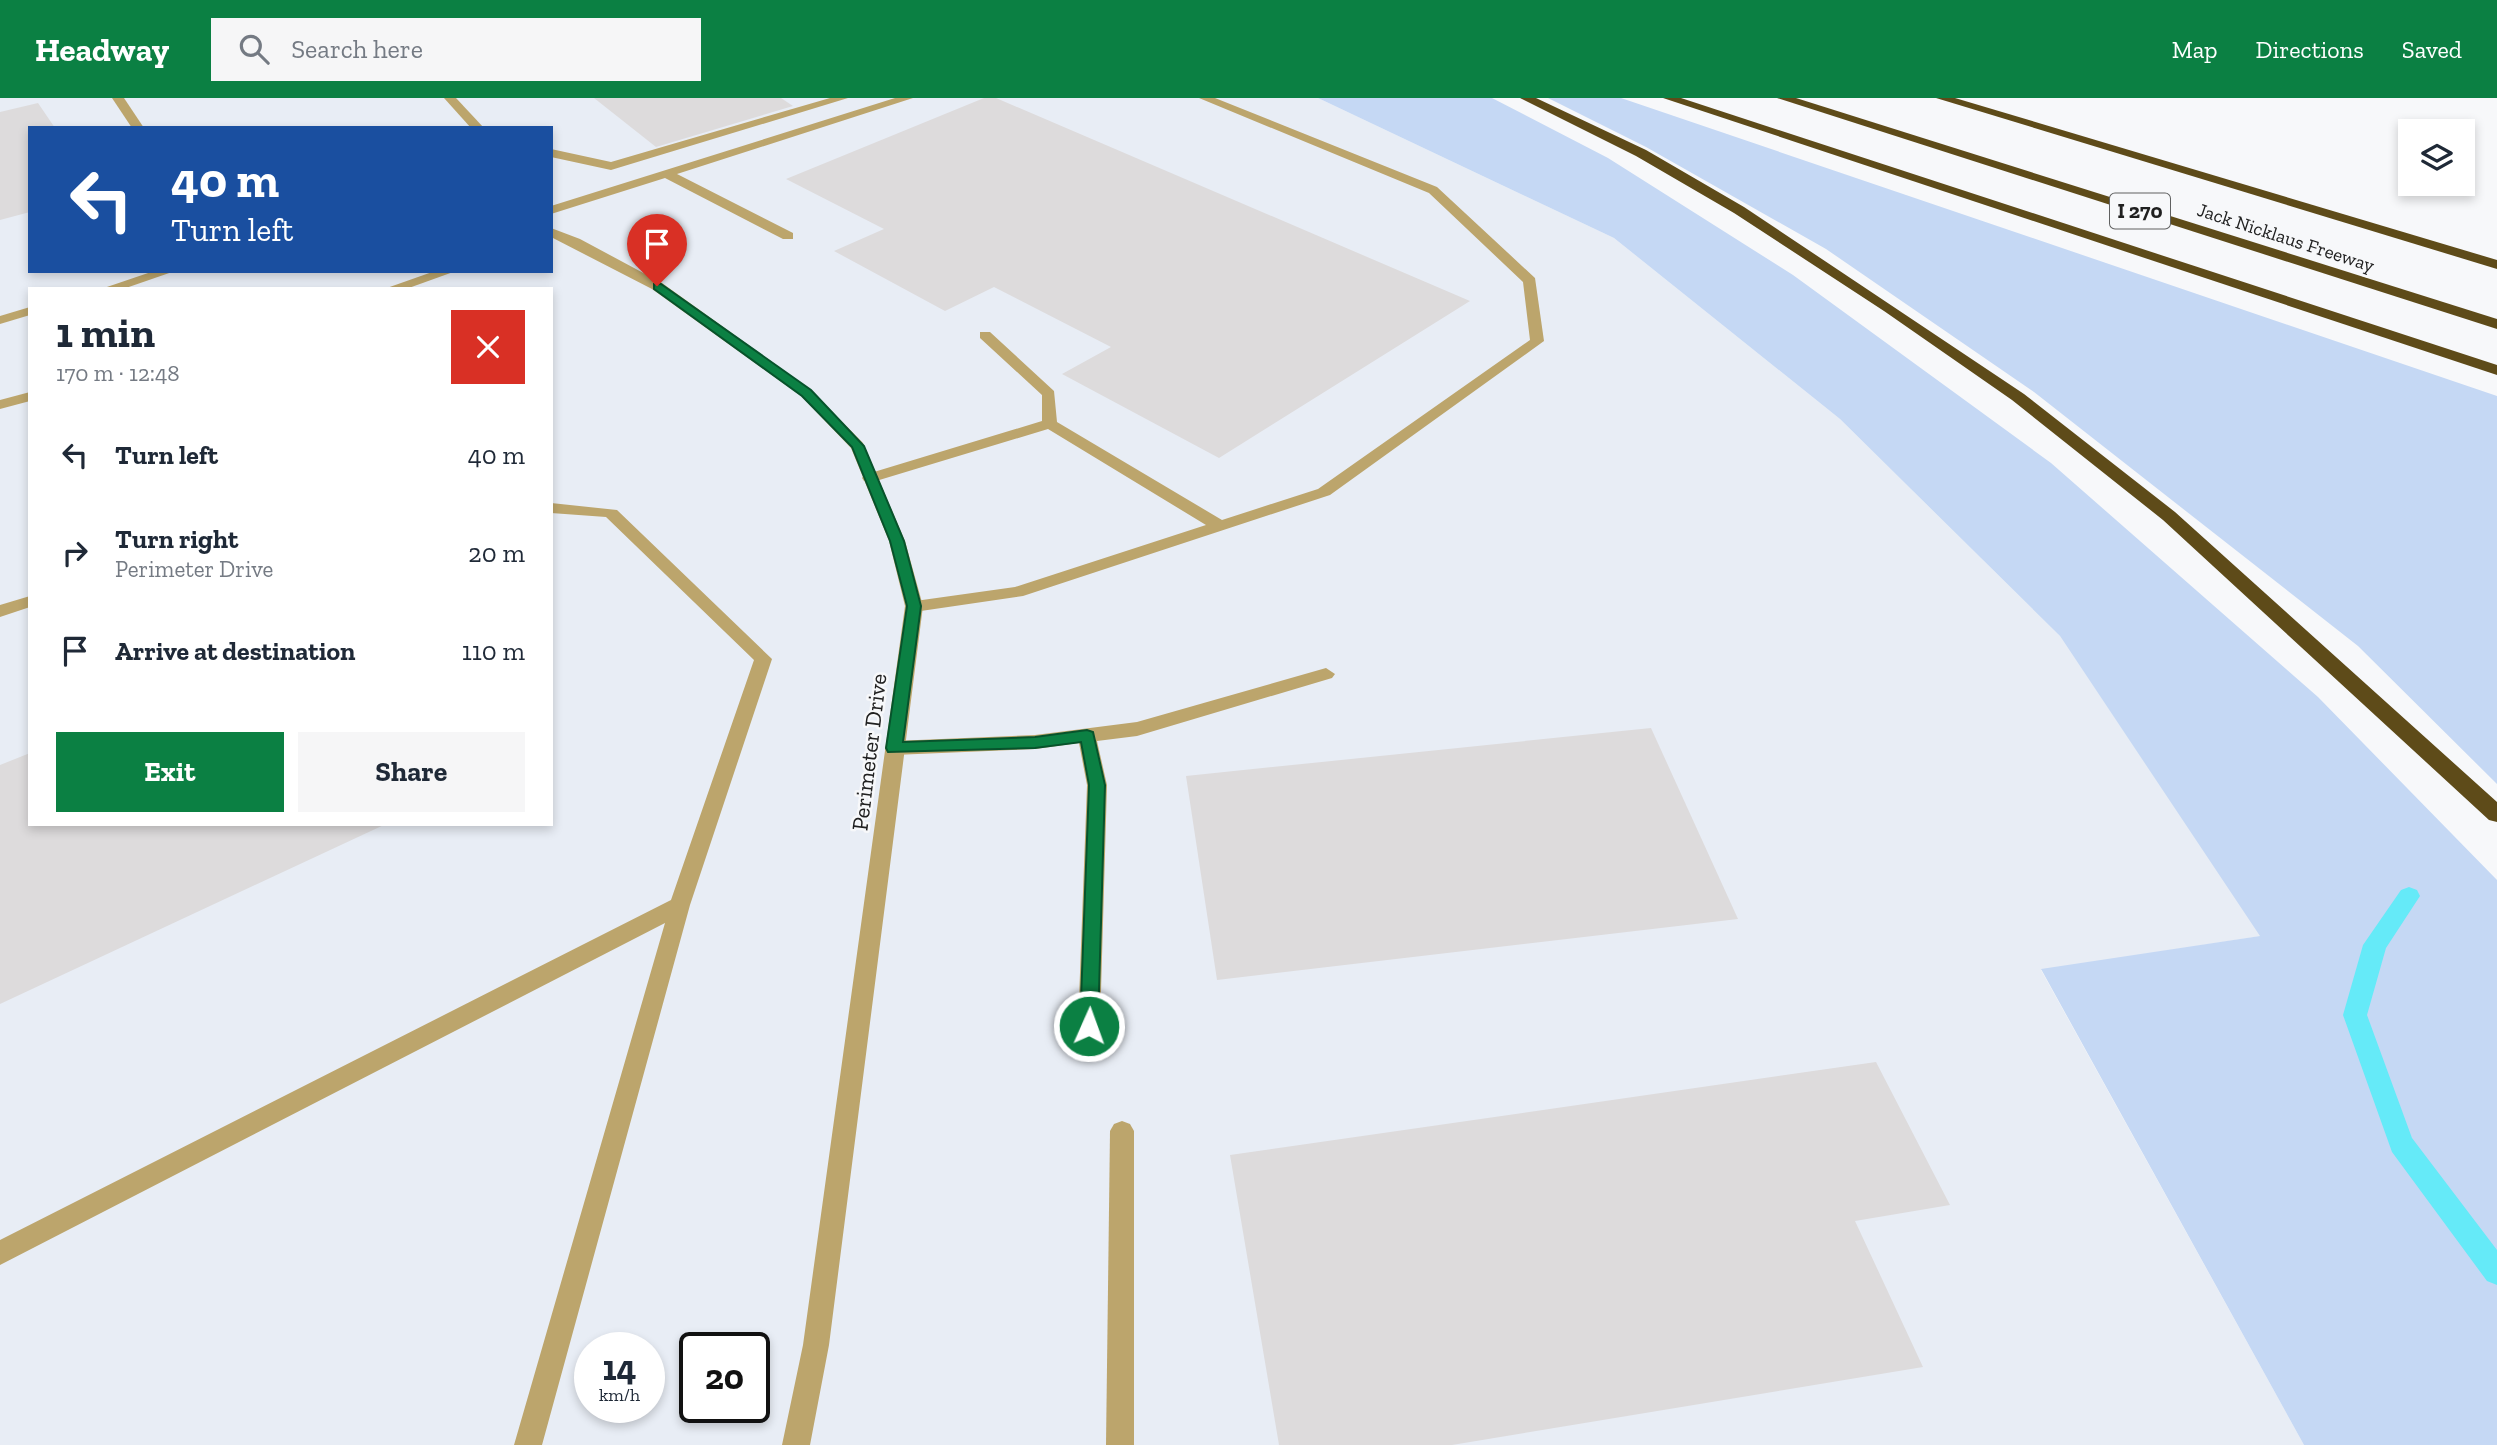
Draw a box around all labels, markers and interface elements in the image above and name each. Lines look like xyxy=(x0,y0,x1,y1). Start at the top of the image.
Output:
search box xyxy=(211,18,701,81)
text: Headway xyxy=(35,30,169,69)
icon: search xyxy=(235,30,273,68)
text: Search here xyxy=(291,33,423,65)
text: Map xyxy=(2172,35,2218,64)
text: Directions xyxy=(2256,35,2364,64)
text: Saved xyxy=(2402,35,2462,64)
map controls xyxy=(2398,119,2475,196)
button: layers xyxy=(2398,119,2475,196)
text: 40 m xyxy=(171,151,279,210)
icon: left xyxy=(56,154,147,245)
road number: I 270 xyxy=(2110,194,2170,228)
street label: Jack Nicklaus Freeway xyxy=(2194,198,2378,277)
text: Turn left xyxy=(171,211,293,249)
pin xyxy=(627,214,687,286)
icon: arrive xyxy=(638,225,676,263)
text: 1 min xyxy=(56,307,155,358)
button: close xyxy=(451,310,525,384)
text: 170 m · 12:48 xyxy=(56,359,180,387)
icon: left xyxy=(56,436,94,474)
text: Turn left xyxy=(115,439,218,471)
text: 40 m xyxy=(468,439,525,471)
text: Turn right xyxy=(115,523,238,555)
icon: right xyxy=(56,534,94,572)
text: 20 m xyxy=(468,537,525,569)
text: Perimeter Drive xyxy=(115,555,273,583)
icon: arrive xyxy=(56,632,94,670)
text: Arrive at destination xyxy=(115,635,355,667)
text: 110 m xyxy=(462,635,525,667)
street label: Perimeter Drive xyxy=(845,672,893,832)
button: Exit xyxy=(56,732,284,812)
button: Share xyxy=(298,732,525,812)
position arrow xyxy=(1052,989,1126,1063)
speed limit sign: 20 xyxy=(679,1332,770,1423)
text: 14 xyxy=(602,1347,637,1389)
text: km/h xyxy=(599,1384,640,1406)

